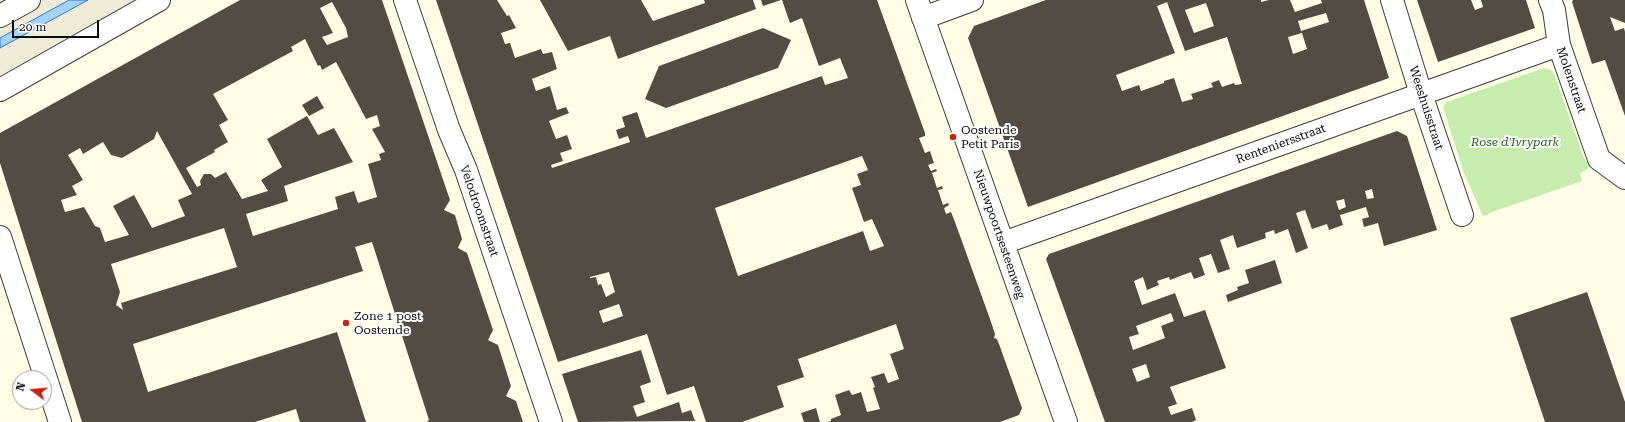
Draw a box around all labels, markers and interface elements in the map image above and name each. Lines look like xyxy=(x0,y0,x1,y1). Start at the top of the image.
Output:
scale bar xyxy=(14,12,101,38)
text: 20 m xyxy=(19,20,46,34)
street label: Molenstraat xyxy=(1553,45,1589,115)
street label: Weeshuisstraat xyxy=(1406,64,1446,152)
street label: Renteniersstraat xyxy=(1234,121,1328,167)
place label: Oostende Petit Paris xyxy=(961,123,1019,151)
marker: Oostende Petit Paris xyxy=(948,132,958,142)
park label: Rose d'Ivrypark xyxy=(1471,135,1559,149)
street label: Velodroomstraat xyxy=(457,163,501,259)
street label: Nieuwpoortsesteenweg xyxy=(970,167,1028,301)
place label: Zone 1 post Oostende xyxy=(354,309,421,337)
marker: Zone 1 post Oostende xyxy=(341,318,351,328)
north arrow xyxy=(12,370,52,410)
text: N xyxy=(14,381,28,393)

